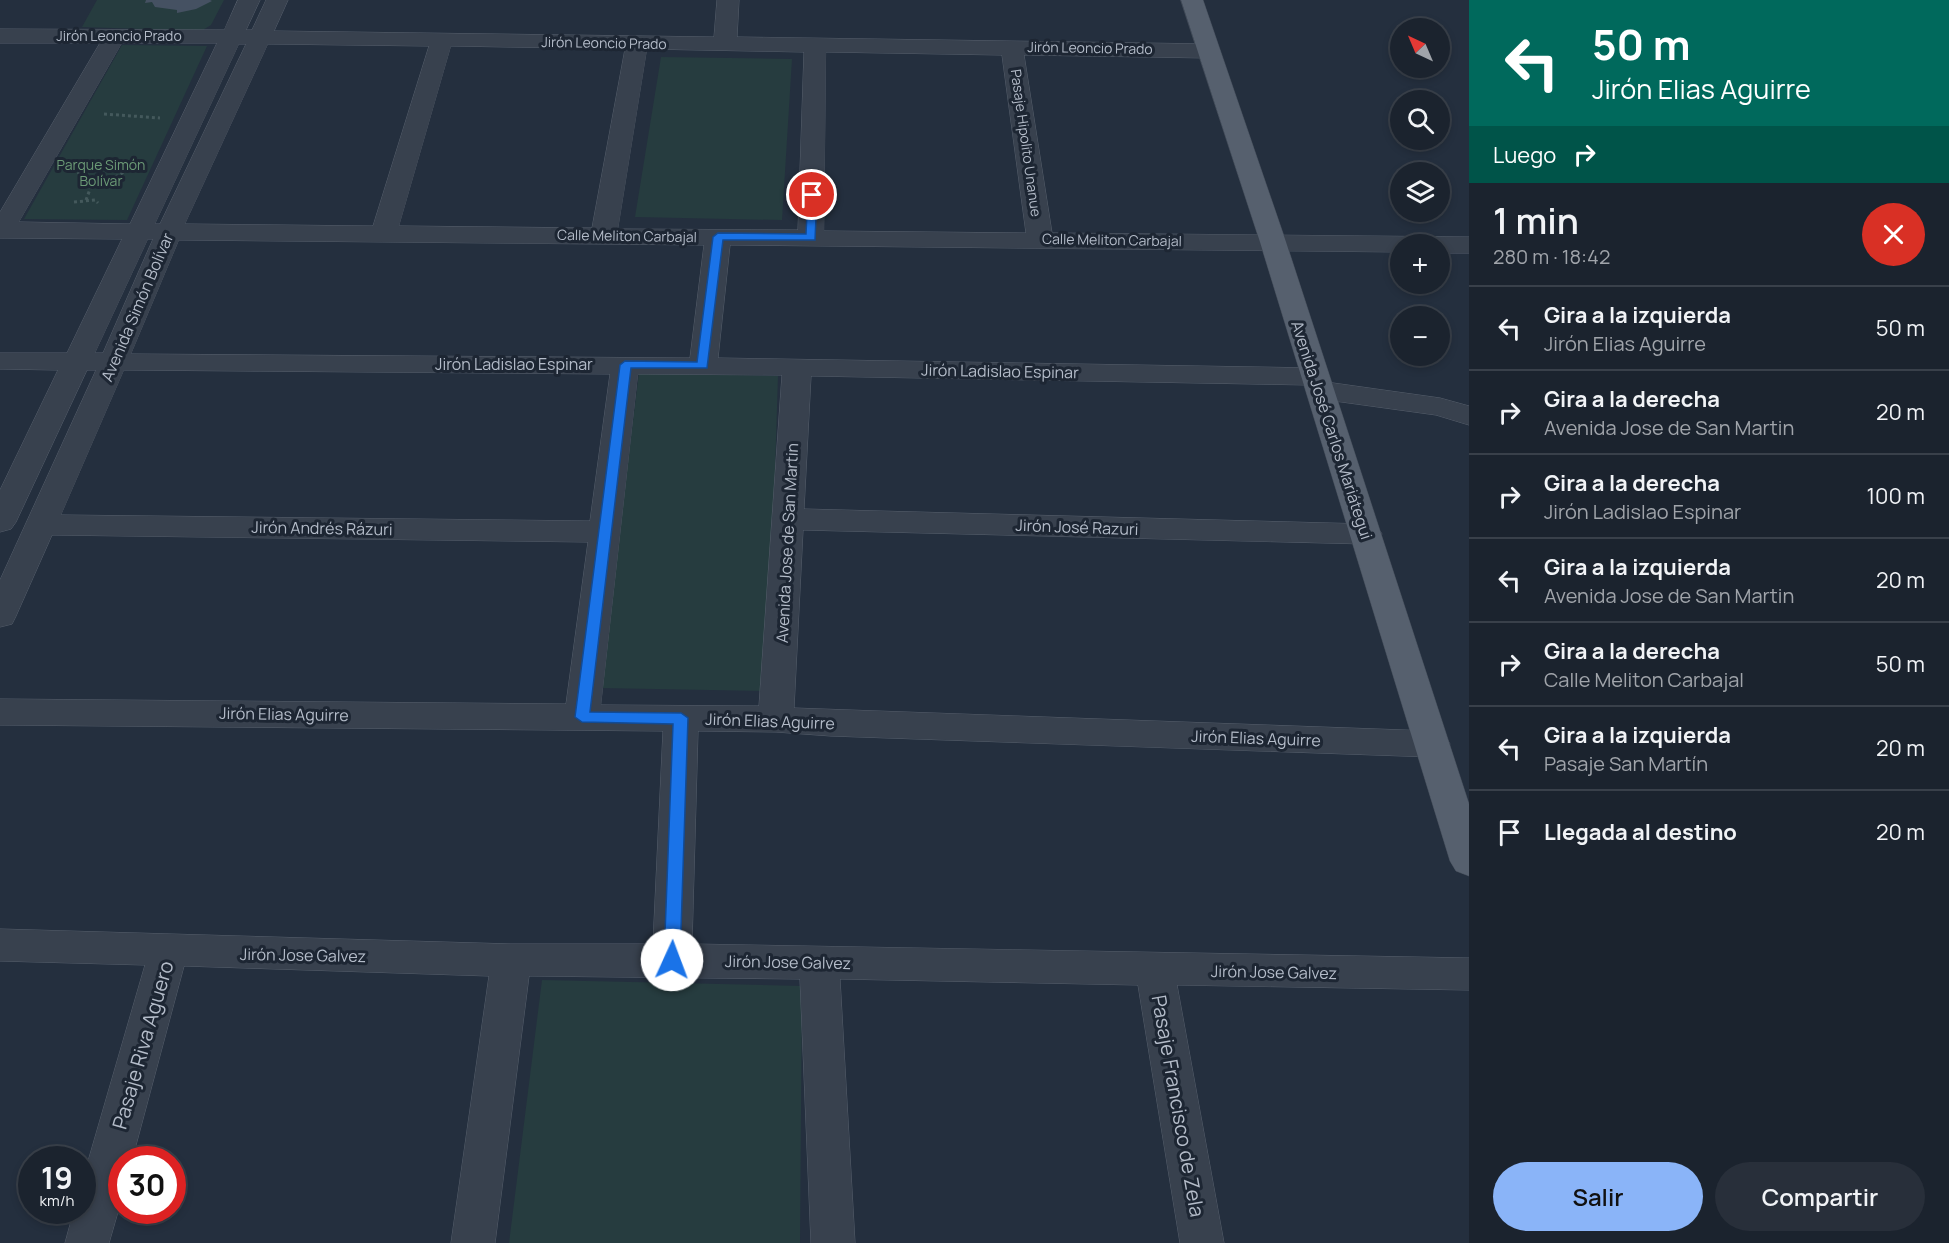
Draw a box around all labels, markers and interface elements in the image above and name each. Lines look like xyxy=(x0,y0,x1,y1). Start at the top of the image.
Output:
text: 50 m xyxy=(1592,15,1690,73)
north arrow xyxy=(1390,18,1450,78)
map controls xyxy=(1390,18,1450,366)
icon: left xyxy=(1493,24,1571,102)
street label: Jirón Leoncio Prado xyxy=(56,26,182,45)
street label: Jirón Leoncio Prado xyxy=(541,32,667,53)
street label: Jirón Leoncio Prado xyxy=(1027,37,1153,58)
street label: Pasaje Hipolito Unanue xyxy=(1007,68,1046,218)
text: Jirón Elias Aguirre xyxy=(1592,70,1811,107)
button: search xyxy=(1390,90,1450,150)
icon: right xyxy=(1568,138,1601,171)
text: Luego xyxy=(1493,140,1556,170)
park label: Parque Simón Bolívar xyxy=(57,155,145,190)
button: layers xyxy=(1390,162,1450,222)
pin xyxy=(786,169,837,220)
icon: arrive xyxy=(795,178,828,211)
text: 1 min xyxy=(1493,196,1579,245)
button: close xyxy=(1862,203,1925,266)
street label: Calle Meliton Carbajal xyxy=(557,225,697,246)
street label: Avenida Simón Bolívar xyxy=(96,229,178,385)
street label: Calle Meliton Carbajal xyxy=(1042,229,1182,250)
button: + xyxy=(1390,234,1450,294)
text: 280 m · 18:42 xyxy=(1493,243,1610,270)
text: Gira a la izquierda xyxy=(1544,300,1731,330)
button: − xyxy=(1390,306,1450,366)
icon: left xyxy=(1493,312,1526,345)
text: 50 m xyxy=(1876,313,1925,343)
street label: Avenida José Carlos Mariátegui xyxy=(1286,318,1378,542)
text: Jirón Elias Aguirre xyxy=(1544,330,1706,357)
street label: Jirón Ladislao Espinar xyxy=(435,353,593,375)
street label: Jirón Ladislao Espinar xyxy=(921,359,1079,383)
text: Gira a la derecha xyxy=(1544,384,1720,414)
icon: right xyxy=(1493,396,1526,429)
text: 20 m xyxy=(1876,397,1925,427)
text: Avenida Jose de San Martin xyxy=(1544,414,1794,441)
street label: Avenida Jose de San Martin xyxy=(771,442,803,644)
text: Gira a la derecha xyxy=(1544,468,1720,498)
icon: right xyxy=(1493,480,1526,513)
text: 100 m xyxy=(1867,481,1925,511)
text: Jirón Ladislao Espinar xyxy=(1544,498,1741,525)
street label: Jirón José Razuri xyxy=(1015,514,1139,540)
street label: Jirón Andrés Rázuri xyxy=(251,516,393,540)
text: Gira a la izquierda xyxy=(1544,552,1731,582)
icon: left xyxy=(1493,564,1526,597)
text: 20 m xyxy=(1876,565,1925,595)
text: Avenida Jose de San Martin xyxy=(1544,582,1794,609)
text: Gira a la derecha xyxy=(1544,636,1720,666)
icon: right xyxy=(1493,648,1526,681)
text: 50 m xyxy=(1876,649,1925,679)
text: Calle Meliton Carbajal xyxy=(1544,666,1744,693)
street label: Jirón Elias Aguirre xyxy=(219,702,349,726)
street label: Jirón Elias Aguirre xyxy=(705,708,835,734)
text: Gira a la izquierda xyxy=(1544,720,1731,750)
street label: Jirón Elias Aguirre xyxy=(1191,725,1321,751)
icon: left xyxy=(1493,732,1526,765)
text: 20 m xyxy=(1876,733,1925,763)
text: Pasaje San Martín xyxy=(1544,750,1708,777)
icon: arrive xyxy=(1493,816,1526,849)
text: Llegada al destino xyxy=(1544,817,1737,847)
text: 20 m xyxy=(1876,817,1925,847)
position arrow xyxy=(640,928,704,992)
street label: Jirón Jose Galvez xyxy=(240,943,366,967)
street label: Jirón Jose Galvez xyxy=(725,950,851,974)
street label: Pasaje Riva Aguero xyxy=(106,957,180,1132)
street label: Jirón Jose Galvez xyxy=(1211,960,1337,984)
street label: Pasaje Francisco de Zela xyxy=(1146,993,1211,1219)
speed limit sign: 30 xyxy=(108,1146,186,1224)
text: 19 xyxy=(41,1157,73,1198)
button: Salir xyxy=(1493,1162,1703,1231)
button: Compartir xyxy=(1715,1162,1925,1231)
text: km/h xyxy=(40,1190,74,1211)

